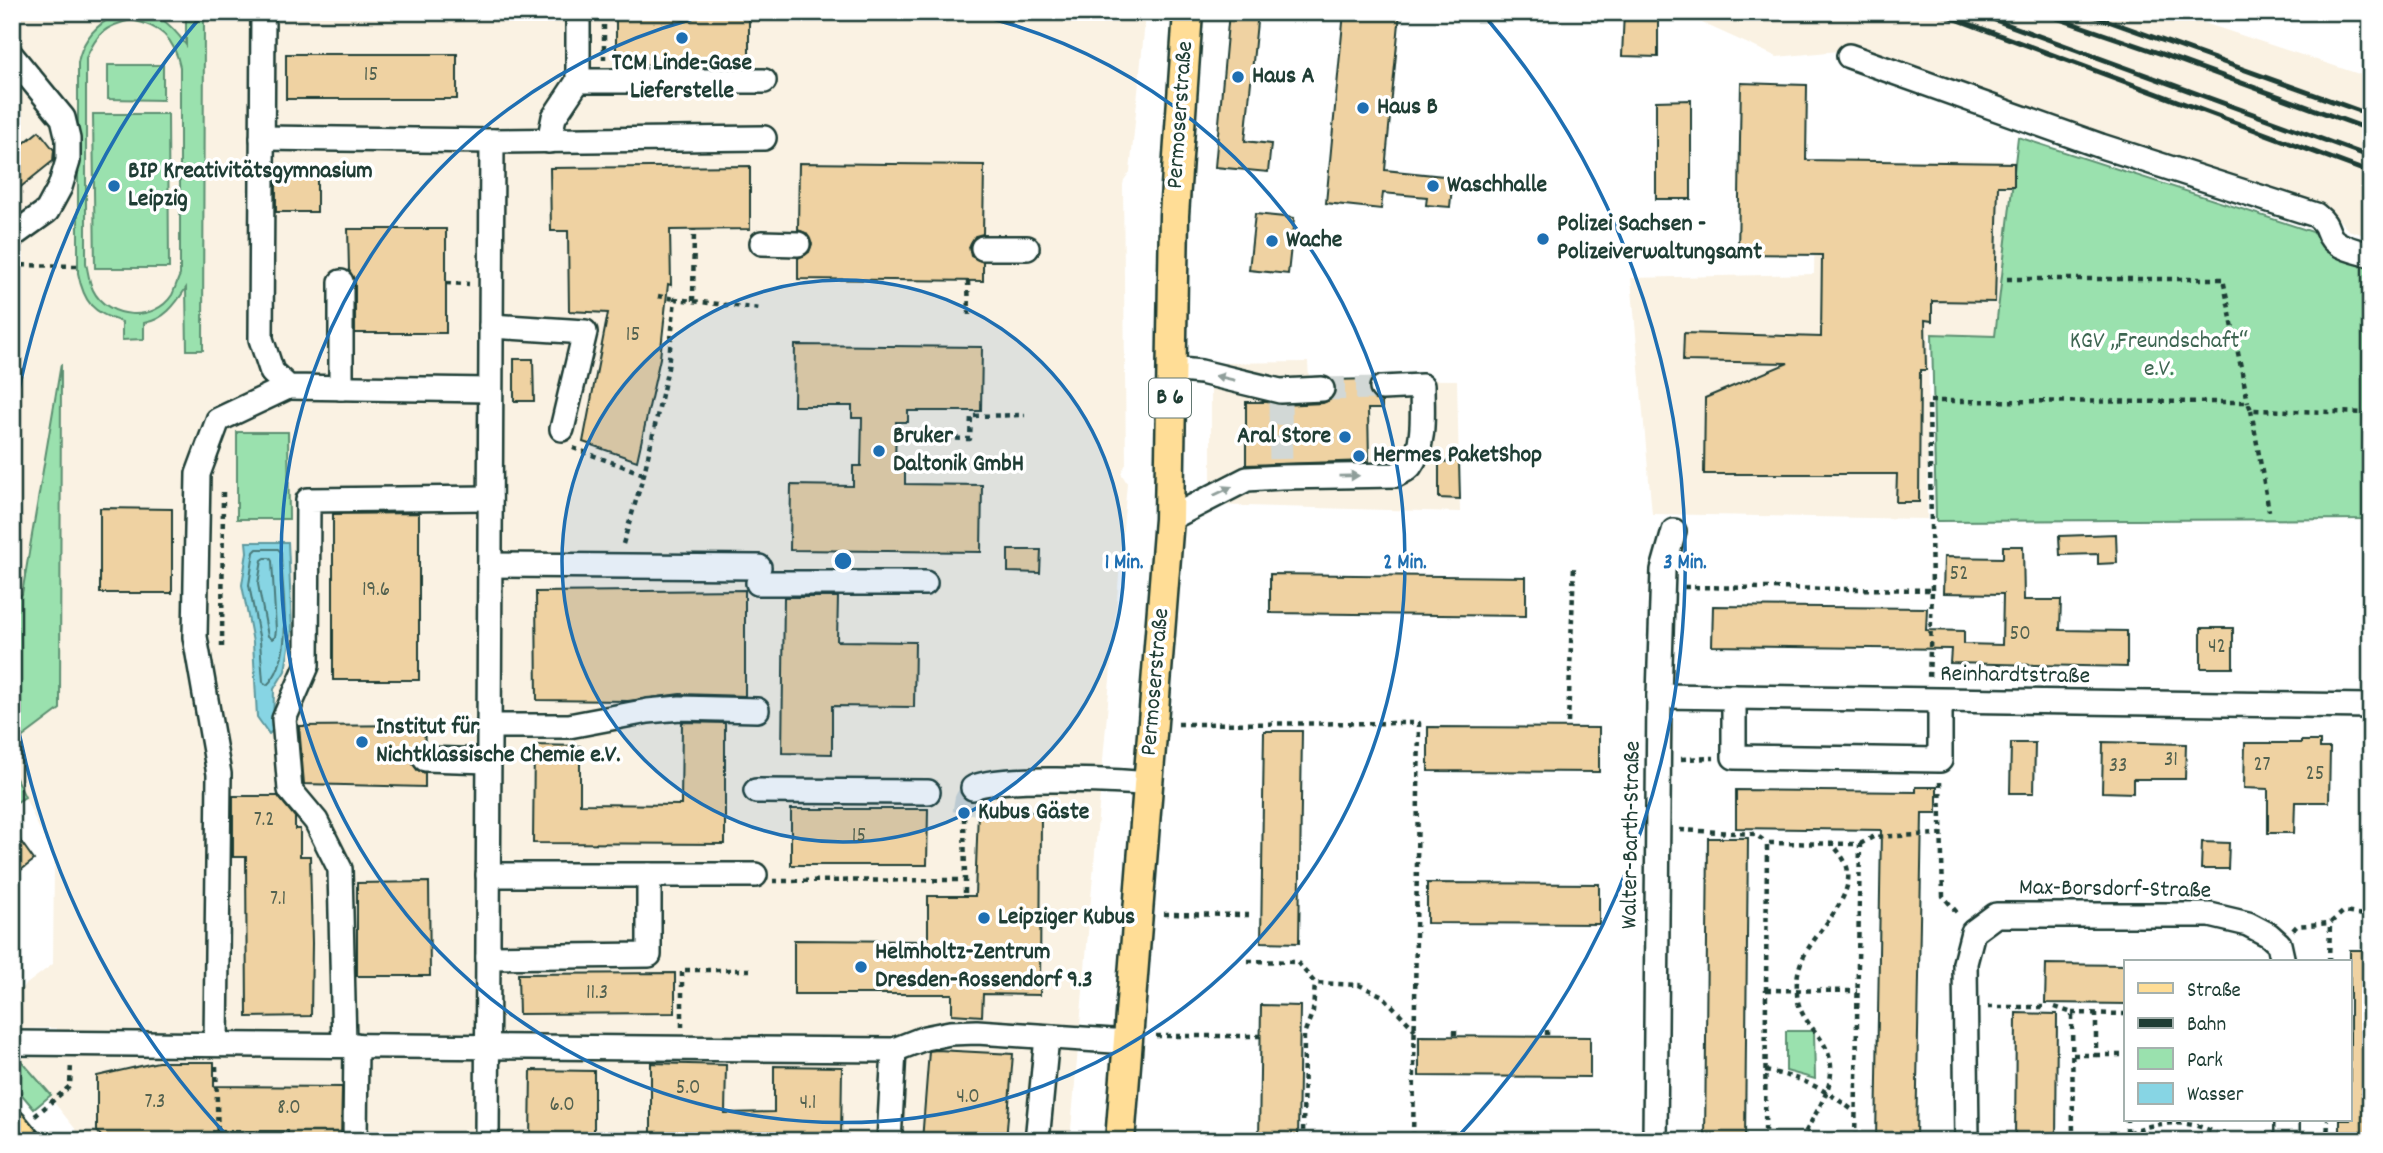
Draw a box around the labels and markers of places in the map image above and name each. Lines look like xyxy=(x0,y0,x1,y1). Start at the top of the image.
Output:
marker: TCM Linde-Gase Lieferstelle xyxy=(674,30,690,46)
place label: TCM Linde-Gase Lieferstelle xyxy=(612,47,753,109)
place label: Haus A xyxy=(1252,60,1315,94)
marker: Haus A xyxy=(1230,69,1246,85)
place label: Haus B xyxy=(1377,91,1438,125)
marker: Haus B xyxy=(1355,100,1371,116)
place label: BIP Kreativitätsgymnasium Leipzig xyxy=(128,155,373,217)
place label: Waschhalle xyxy=(1447,169,1547,203)
marker: BIP Kreativitätsgymnasium Leipzig xyxy=(106,178,122,194)
marker: Waschhalle xyxy=(1425,178,1441,194)
place label: Polizei Sachsen - Polizeiverwaltungsamt xyxy=(1557,208,1762,270)
place label: Wache xyxy=(1286,224,1343,258)
marker: Polizei Sachsen - Polizeiverwaltungsamt xyxy=(1535,231,1551,247)
marker: Wache xyxy=(1264,233,1280,249)
place label: Bruker Daltonik GmbH xyxy=(893,420,1024,482)
place label: Aral Store xyxy=(1237,420,1331,454)
marker: Aral Store xyxy=(1337,429,1353,445)
place label: Hermes PaketShop xyxy=(1373,439,1542,473)
marker: Bruker Daltonik GmbH xyxy=(871,443,887,459)
marker: Hermes PaketShop xyxy=(1351,448,1367,464)
centre of rings xyxy=(831,549,855,573)
place label: Institut für Nichtklassische Chemie e.V. xyxy=(376,711,620,773)
marker: Institut für Nichtklassische Chemie e.V. xyxy=(354,734,370,750)
place label: Kubus Gäste xyxy=(978,796,1090,830)
marker: Kubus Gäste xyxy=(956,805,972,821)
place label: Leipziger Kubus xyxy=(998,901,1135,935)
marker: Leipziger Kubus xyxy=(976,910,992,926)
place label: Helmholtz-Zentrum Dresden-Rossendorf 9.3 xyxy=(875,936,1093,998)
marker: Helmholtz-Zentrum Dresden-Rossendorf 9.3 xyxy=(853,959,869,975)

